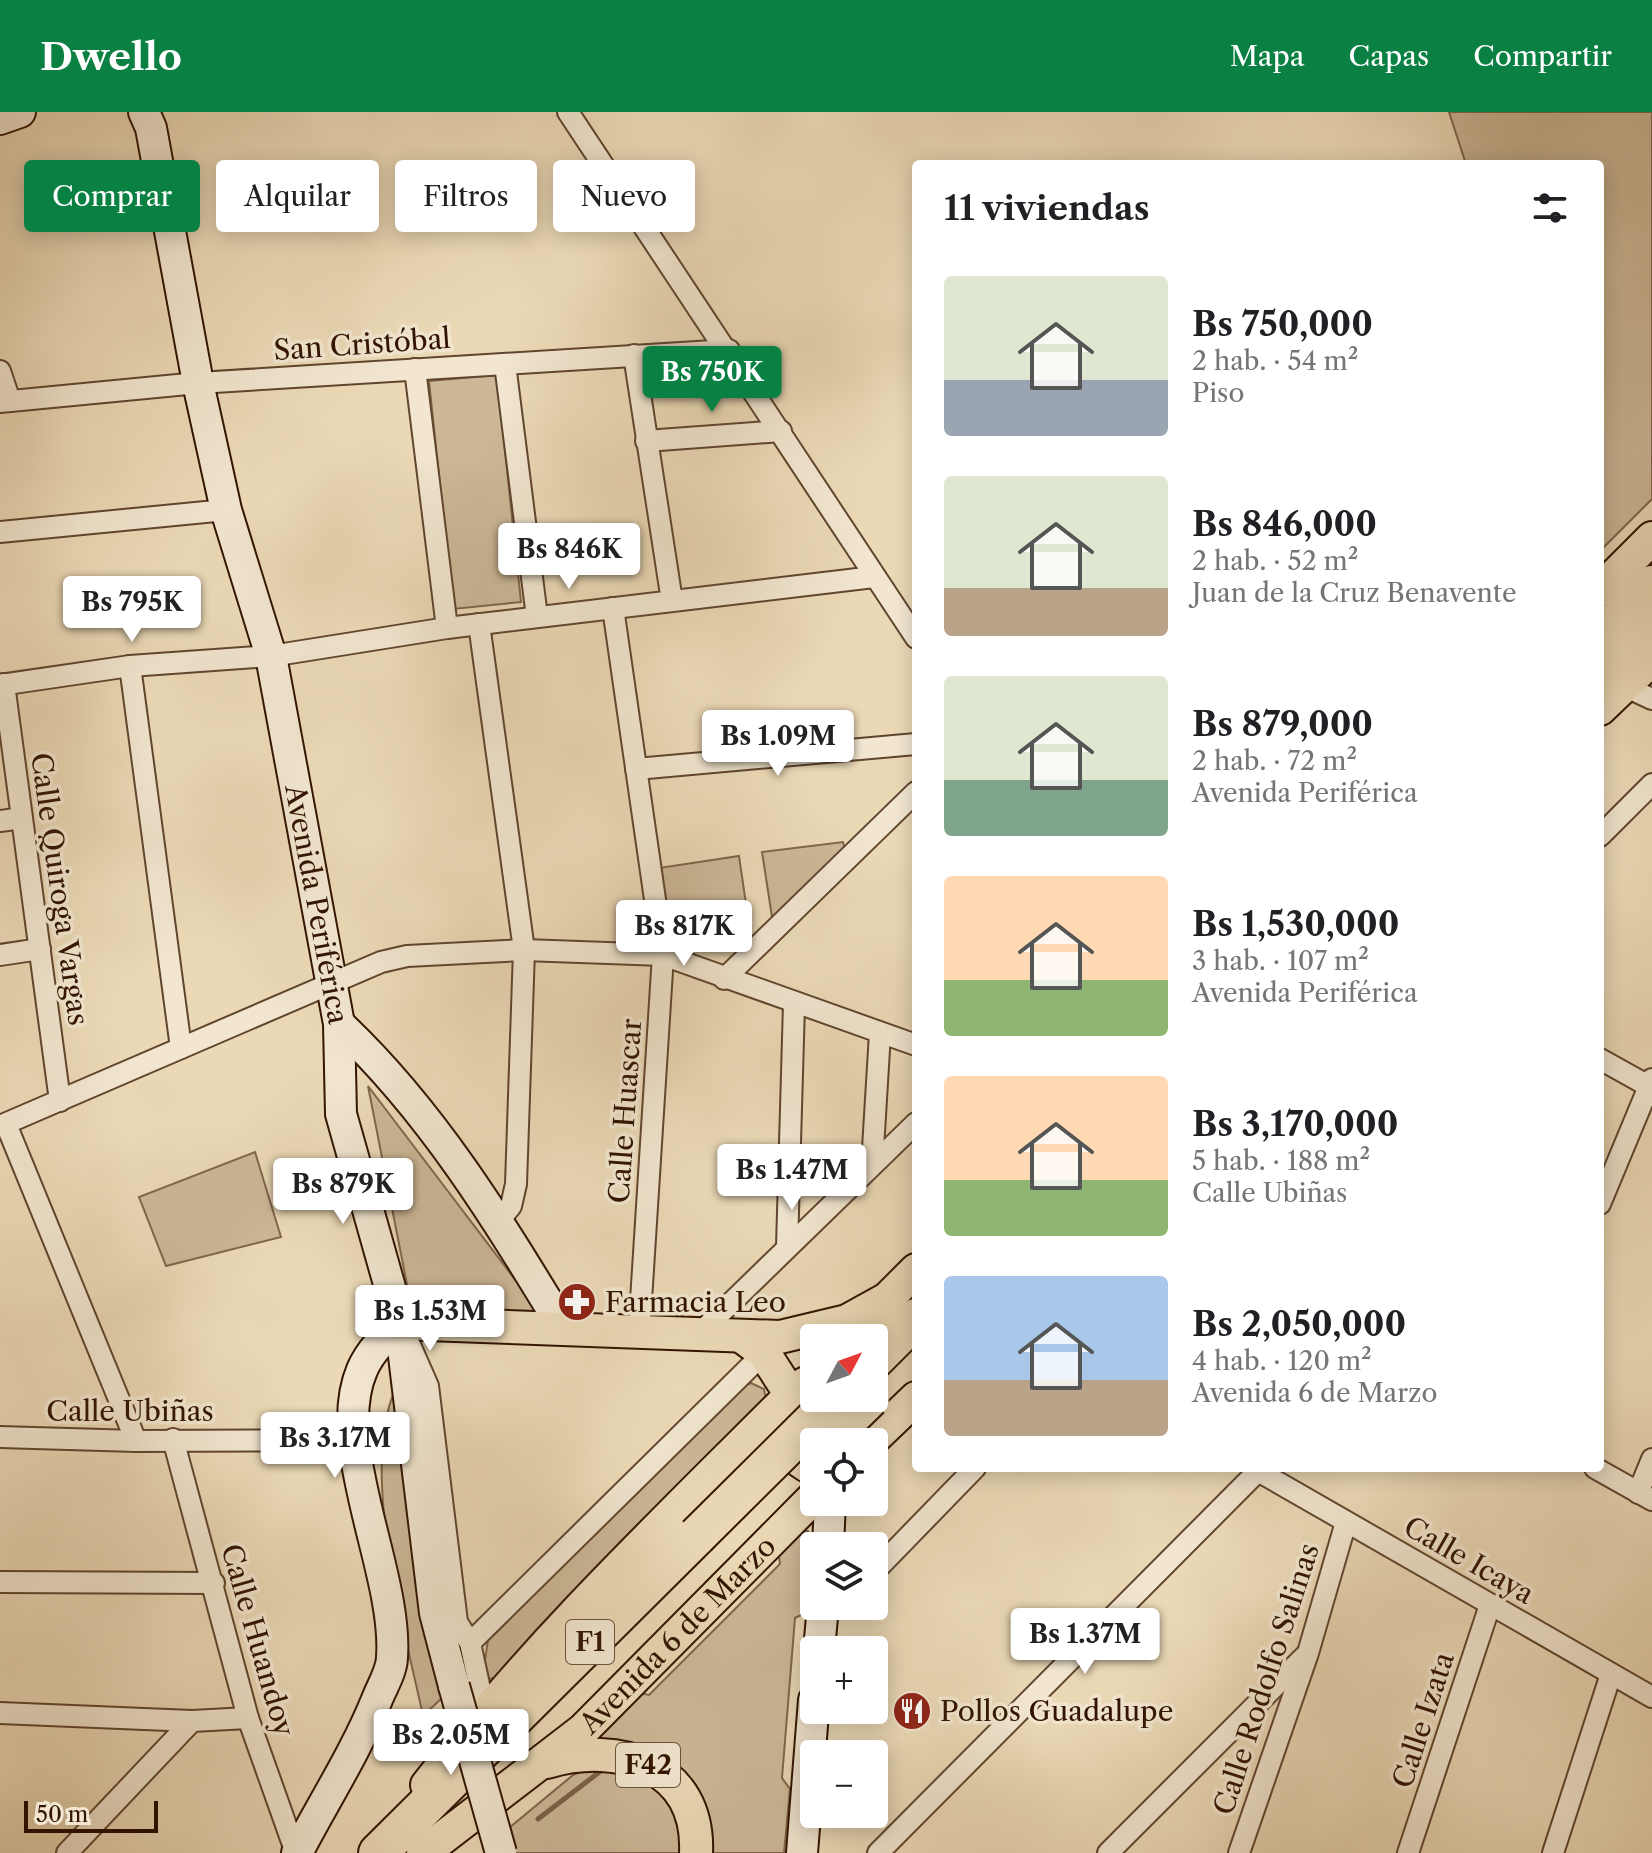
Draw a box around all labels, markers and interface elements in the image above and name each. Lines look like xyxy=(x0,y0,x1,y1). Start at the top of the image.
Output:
text: Dwello xyxy=(40,33,182,80)
text: Mapa xyxy=(1230,39,1305,73)
text: Capas xyxy=(1349,39,1429,73)
text: Compartir xyxy=(1473,39,1612,73)
chip: Comprar xyxy=(24,160,200,232)
chip: Alquilar xyxy=(216,160,379,232)
chip: Filtros xyxy=(395,160,537,232)
chip: Nuevo xyxy=(553,160,695,232)
icon: filters xyxy=(1528,186,1572,230)
text: 11 viviendas xyxy=(944,187,1149,229)
text: Bs 750,000 xyxy=(1192,303,1373,345)
icon: home xyxy=(1008,308,1104,404)
street label: San Cristóbal xyxy=(272,321,452,367)
text: 2 hab. · 54 m² xyxy=(1192,345,1358,377)
pin: Bs 750K xyxy=(638,346,786,414)
text: Bs 750K xyxy=(661,356,763,388)
text: Piso xyxy=(1192,377,1244,409)
text: Bs 846,000 xyxy=(1192,503,1377,545)
icon: home xyxy=(1008,508,1104,604)
pin: Bs 846K xyxy=(495,523,643,591)
text: Bs 846K xyxy=(516,533,622,565)
text: 2 hab. · 52 m² xyxy=(1192,545,1358,577)
pin: Bs 795K xyxy=(58,576,206,644)
text: Juan de la Cruz Benavente xyxy=(1192,577,1517,609)
text: Bs 795K xyxy=(81,586,183,618)
text: Bs 879,000 xyxy=(1192,703,1373,745)
icon: home xyxy=(1008,708,1104,804)
pin: Bs 1.09M xyxy=(695,710,861,778)
text: Bs 1.09M xyxy=(720,720,836,752)
text: 2 hab. · 72 m² xyxy=(1192,745,1357,777)
street label: Calle Quiroga Vargas xyxy=(24,750,96,1028)
text: Avenida Periférica xyxy=(1192,777,1418,809)
street label: Avenida Periférica xyxy=(278,781,356,1027)
pin: Bs 817K xyxy=(610,900,758,968)
text: Bs 1,530,000 xyxy=(1192,903,1399,945)
icon: home xyxy=(1008,908,1104,1004)
text: Bs 817K xyxy=(634,910,734,942)
text: 3 hab. · 107 m² xyxy=(1192,945,1369,977)
text: Avenida Periférica xyxy=(1192,977,1418,1009)
street label: Calle Huascar xyxy=(602,1017,648,1205)
text: Bs 3,170,000 xyxy=(1192,1103,1398,1145)
icon: home xyxy=(1008,1108,1104,1204)
pin: Bs 1.47M xyxy=(709,1144,875,1212)
text: 5 hab. · 188 m² xyxy=(1192,1145,1370,1177)
text: Bs 1.47M xyxy=(735,1154,849,1186)
pin: Bs 879K xyxy=(269,1158,417,1226)
text: Bs 879K xyxy=(291,1168,395,1200)
text: Calle Ubiñas xyxy=(1192,1177,1347,1209)
pharmacy icon: Farmacia Leo xyxy=(556,1281,598,1323)
pin: Bs 1.53M xyxy=(347,1285,513,1353)
place label: Farmacia Leo xyxy=(605,1285,786,1319)
text: Bs 1.53M xyxy=(373,1295,487,1327)
text: Bs 2,050,000 xyxy=(1192,1303,1406,1345)
icon: home xyxy=(1008,1308,1104,1404)
north arrow xyxy=(800,1324,888,1412)
map controls xyxy=(800,1324,888,1828)
text: 4 hab. · 120 m² xyxy=(1192,1345,1372,1377)
text: Avenida 6 de Marzo xyxy=(1192,1377,1437,1409)
street label: Calle Ubiñas xyxy=(46,1394,214,1428)
pin: Bs 3.17M xyxy=(252,1412,418,1480)
text: Bs 3.17M xyxy=(279,1422,391,1454)
button: locate xyxy=(800,1428,888,1516)
street label: Calle Icaya xyxy=(1398,1509,1540,1611)
street label: Avenida 6 de Marzo xyxy=(572,1529,783,1741)
button: layers xyxy=(800,1532,888,1620)
street label: Calle Rodolfo Salinas xyxy=(1206,1539,1326,1819)
street label: Calle Huandoy xyxy=(214,1540,302,1740)
pin: Bs 1.37M xyxy=(1002,1608,1168,1676)
text: Bs 1.37M xyxy=(1029,1618,1141,1650)
road number: F1 xyxy=(566,1620,614,1664)
button: + xyxy=(800,1636,888,1724)
street label: Calle Izata xyxy=(1385,1648,1461,1792)
restaurant icon: Pollos Guadalupe xyxy=(891,1690,933,1732)
place label: Pollos Guadalupe xyxy=(940,1694,1173,1728)
pin: Bs 2.05M xyxy=(368,1709,534,1777)
text: Bs 2.05M xyxy=(392,1719,510,1751)
button: − xyxy=(800,1740,888,1828)
road number: F42 xyxy=(616,1743,680,1787)
scale bar xyxy=(24,1797,158,1833)
text: 50 m xyxy=(36,1801,88,1828)

